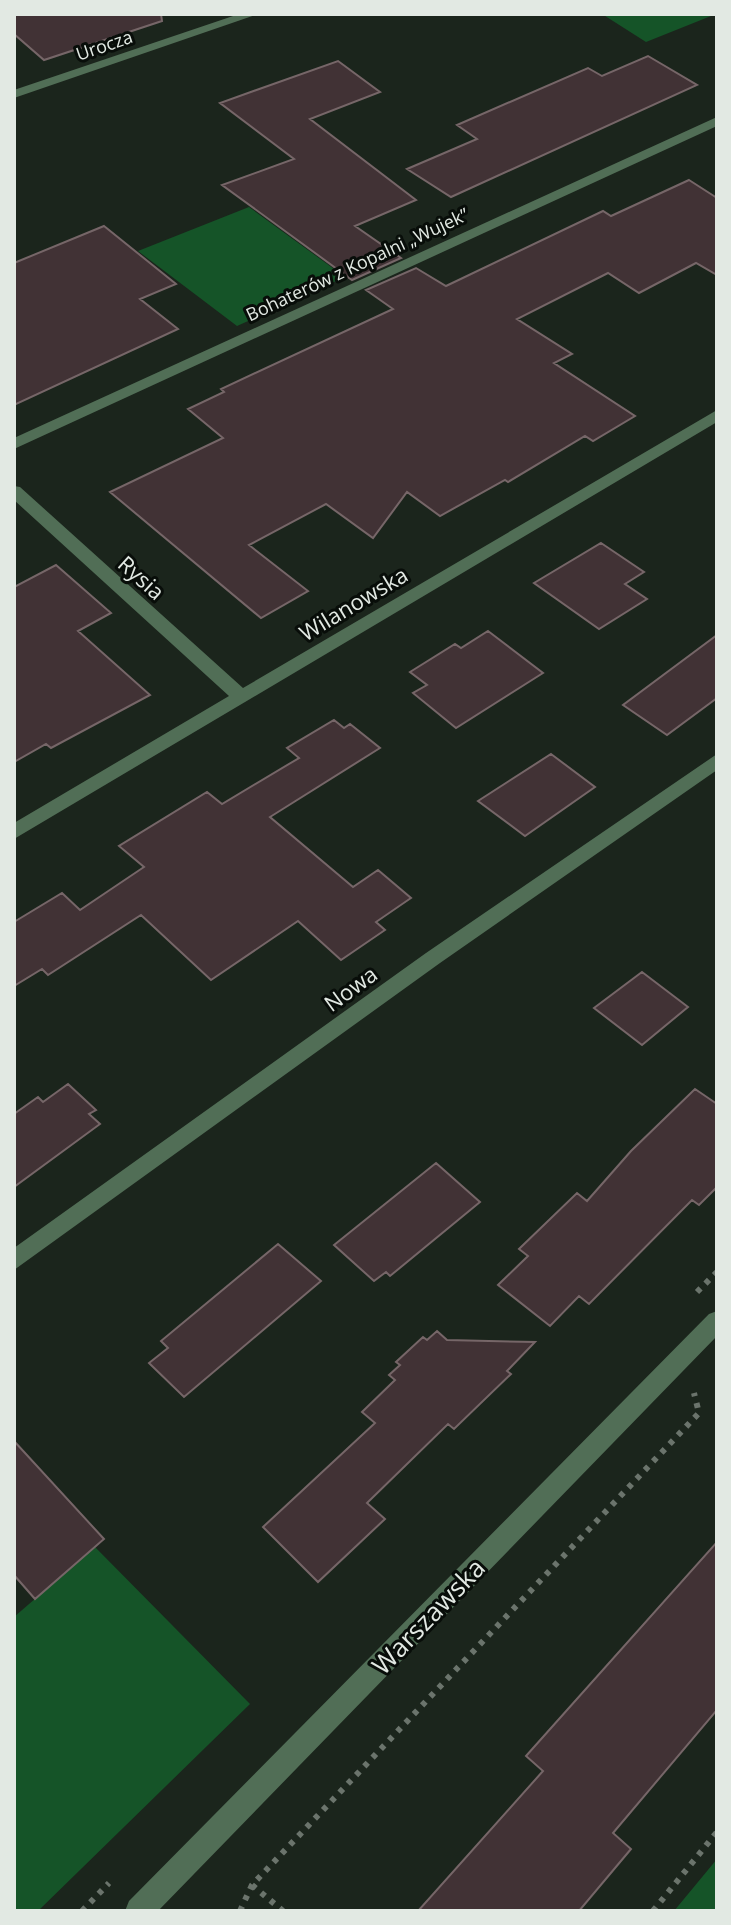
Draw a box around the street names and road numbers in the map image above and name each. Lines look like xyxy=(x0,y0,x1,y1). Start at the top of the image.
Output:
street label: Urocza xyxy=(72,24,136,66)
street label: Bohaterów z Kopalni „Wujek” xyxy=(242,201,473,326)
street label: Rysia xyxy=(112,548,172,606)
street label: Wilanowska xyxy=(293,559,413,647)
street label: Nowa xyxy=(317,959,383,1017)
street label: Warszawska xyxy=(363,1550,493,1682)

